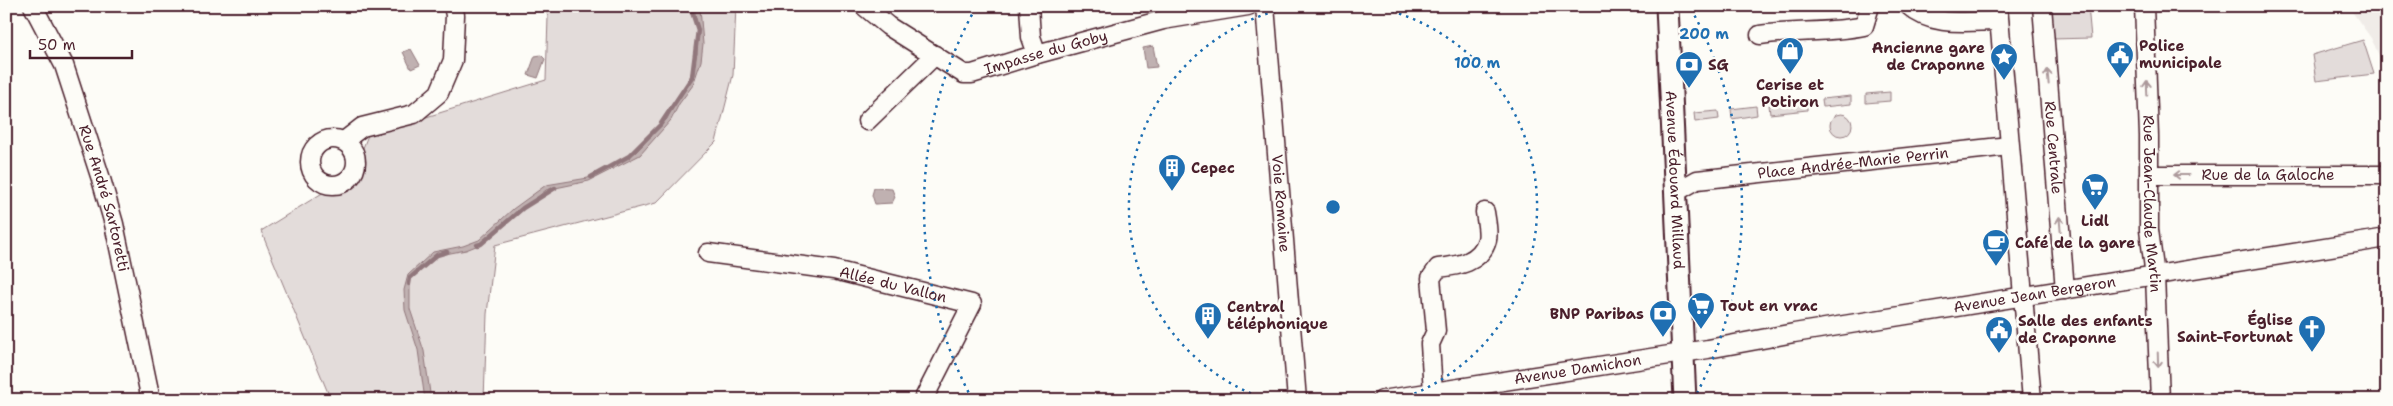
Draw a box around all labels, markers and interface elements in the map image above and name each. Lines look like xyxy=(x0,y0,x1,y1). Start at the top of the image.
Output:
text: 200 m xyxy=(1679,24,1729,44)
street label: Impasse du Goby xyxy=(982,25,1110,80)
scale bar xyxy=(30,28,132,60)
text: 50 m xyxy=(38,35,76,55)
shop icon: Cerise et Potiron xyxy=(1775,36,1805,75)
place label: Police municipale xyxy=(2139,36,2222,73)
place label: Ancienne gare de Craponne xyxy=(1872,38,1985,75)
public building icon: Police municipale xyxy=(2105,40,2135,79)
place icon: Ancienne gare de Craponne xyxy=(1989,42,2019,81)
bank icon: SG xyxy=(1674,50,1704,89)
text: 100 m xyxy=(1454,53,1500,73)
place label: SG xyxy=(1708,55,1729,75)
one-way arrow xyxy=(2043,69,2052,85)
place label: Cerise et Potiron xyxy=(1756,75,1824,112)
one-way arrow xyxy=(2143,80,2152,96)
street label: Avenue Édouard Millaud xyxy=(1661,90,1689,270)
street label: Rue Centrale xyxy=(2040,100,2067,195)
street label: Rue Jean-Claude Martin xyxy=(2138,115,2166,293)
street label: Rue André Sartoretti xyxy=(74,122,134,273)
street label: Place Andrée-Marie Perrin xyxy=(1756,143,1949,183)
building icon: Cepec xyxy=(1157,153,1187,192)
street label: Voie Romaine xyxy=(1267,153,1295,253)
place label: Cepec xyxy=(1191,158,1235,178)
street label: Rue de la Galoche xyxy=(2201,165,2335,185)
one-way arrow xyxy=(2173,170,2189,180)
supermarket icon: Lidl xyxy=(2080,172,2110,211)
centre of rings xyxy=(1324,198,1342,216)
place label: Lidl xyxy=(2081,211,2109,231)
one-way arrow xyxy=(2055,216,2065,232)
cafe icon: Café de la gare xyxy=(1981,228,2011,267)
place label: Café de la gare xyxy=(2015,233,2135,253)
street label: Allée du Vallon xyxy=(837,262,949,307)
street label: Avenue Jean Bergeron xyxy=(1952,272,2117,317)
supermarket icon: Tout en vrac xyxy=(1686,291,1716,330)
place label: Tout en vrac xyxy=(1720,296,1818,316)
place label: Central téléphonique xyxy=(1227,297,1328,334)
bank icon: BNP Paribas xyxy=(1648,299,1678,338)
building icon: Central téléphonique xyxy=(1193,301,1223,340)
place label: BNP Paribas xyxy=(1550,304,1644,324)
place label: Église Saint-Fortunat xyxy=(2177,309,2293,347)
place label: Salle des enfants de Craponne xyxy=(2018,311,2153,348)
church icon: Église Saint-Fortunat xyxy=(2297,314,2327,353)
public building icon: Salle des enfants de Craponne xyxy=(1984,315,2014,354)
street label: Avenue Damichon xyxy=(1513,350,1643,389)
one-way arrow xyxy=(2154,351,2163,367)

